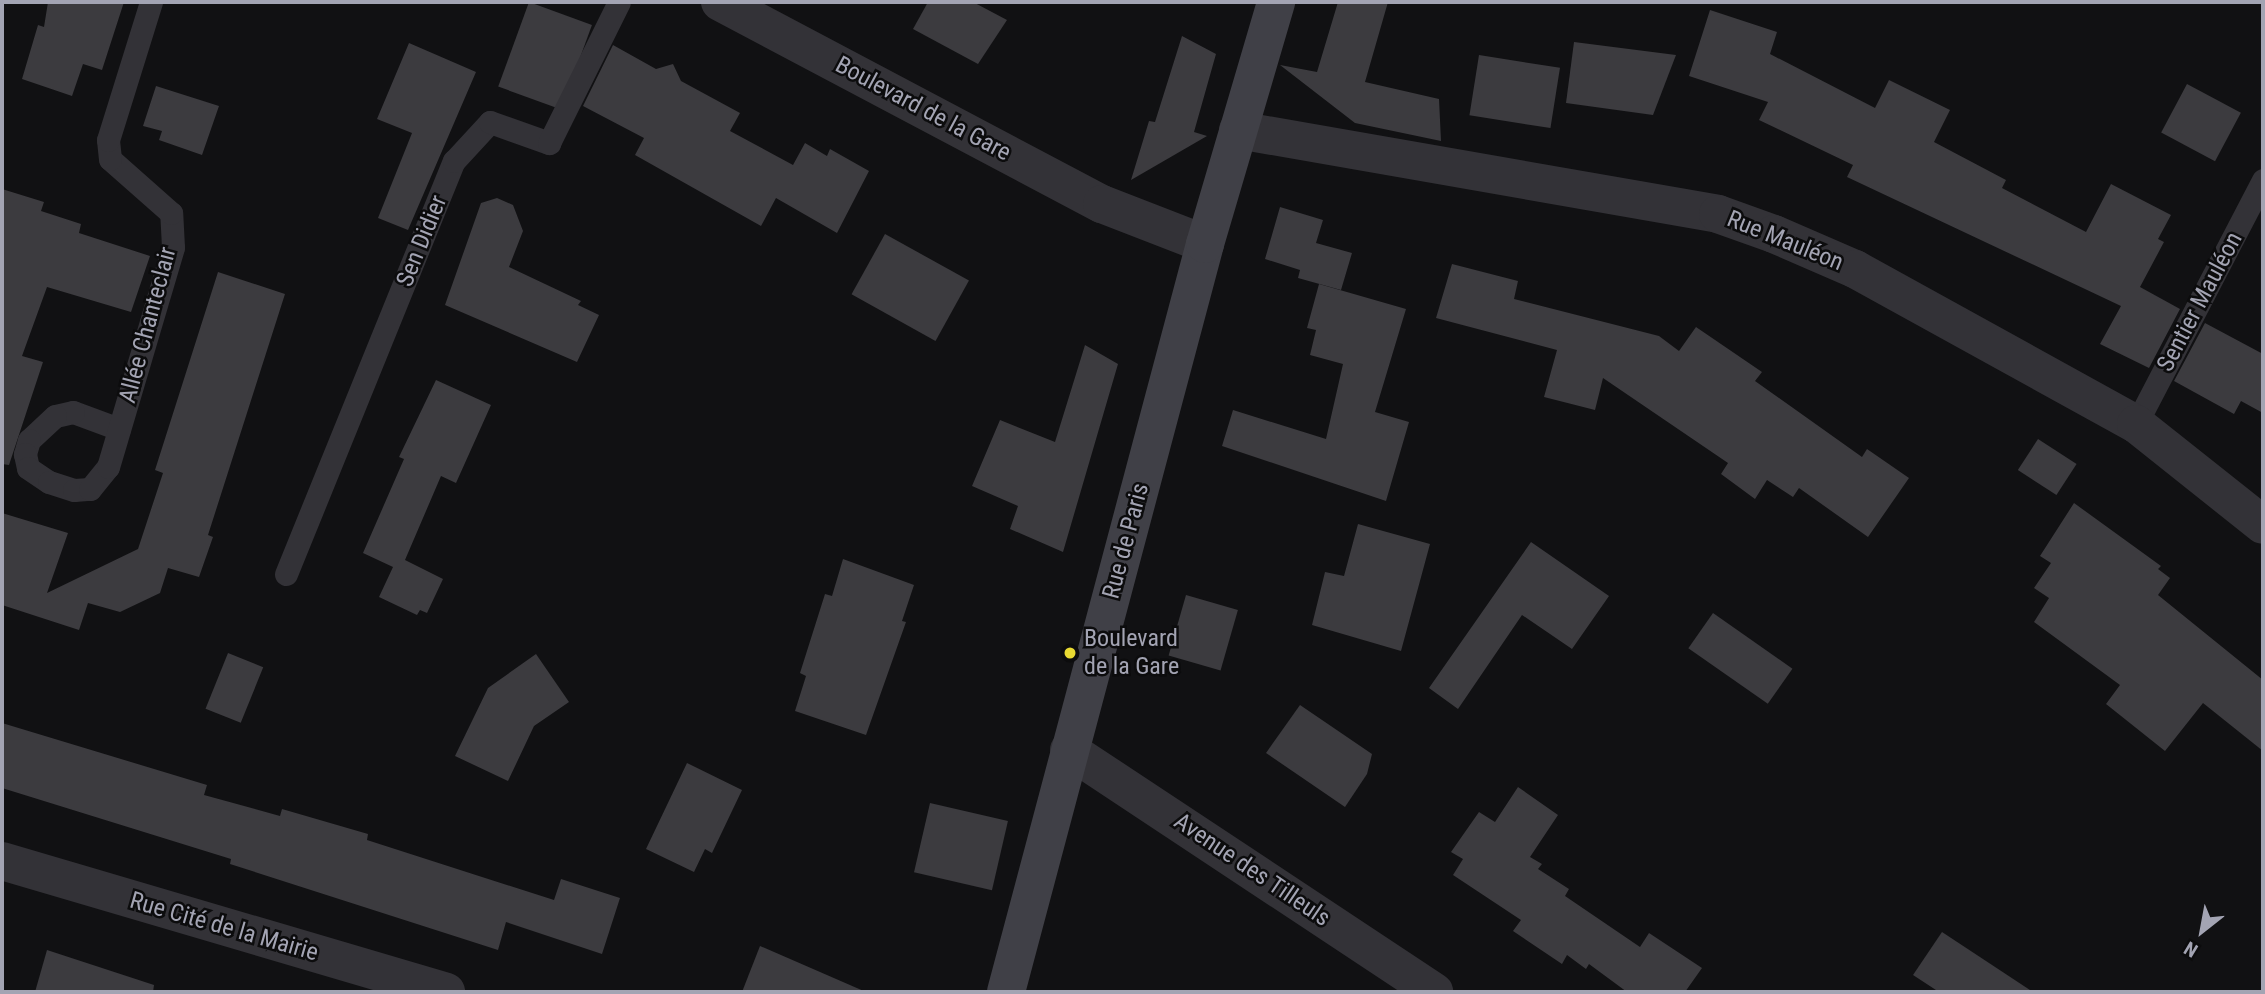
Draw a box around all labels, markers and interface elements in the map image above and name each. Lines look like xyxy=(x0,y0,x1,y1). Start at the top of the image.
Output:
street label: Boulevard de la Gare xyxy=(830,51,1016,167)
street label: Sen Didier xyxy=(391,191,453,291)
street label: Rue Mauléon xyxy=(1723,205,1847,277)
street label: Sentier Mauléon xyxy=(2151,227,2249,377)
street label: Allée Chanteclair xyxy=(113,244,183,406)
street label: Rue de Paris xyxy=(1097,480,1155,602)
place label: Boulevard de la Gare xyxy=(1084,625,1179,681)
marker: Boulevard de la Gare xyxy=(1062,645,1078,661)
street label: Avenue des Tilleuls xyxy=(1168,807,1336,933)
street label: Rue Cité de la Mairie xyxy=(127,886,321,968)
north arrow xyxy=(2167,896,2237,966)
text: N xyxy=(2180,937,2202,962)

